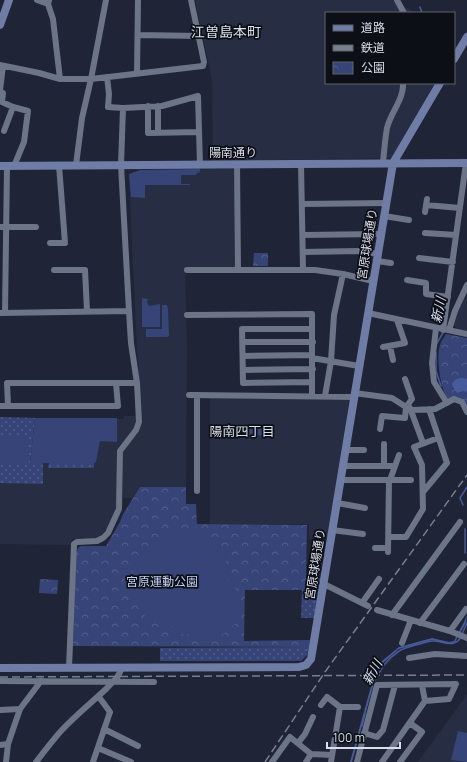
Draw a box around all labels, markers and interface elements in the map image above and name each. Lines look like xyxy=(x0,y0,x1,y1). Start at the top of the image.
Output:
legend xyxy=(325,12,455,84)
text: 道路 xyxy=(361,19,385,36)
district label: 江曽島本町 xyxy=(191,22,261,41)
text: 鉄道 xyxy=(361,39,385,56)
text: 公園 xyxy=(361,59,385,76)
street label: 陽南通り xyxy=(209,144,257,161)
street label: 宮原球場通り xyxy=(353,207,381,281)
water label: 新川 xyxy=(426,293,450,325)
district label: 陽南四丁目 xyxy=(209,422,275,440)
street label: 宮原球場通り xyxy=(301,527,329,601)
park label: 宮原運動公園 xyxy=(126,573,198,590)
water label: 新川 xyxy=(358,655,387,688)
scale bar xyxy=(327,724,400,750)
text: 100 m xyxy=(333,729,365,746)

